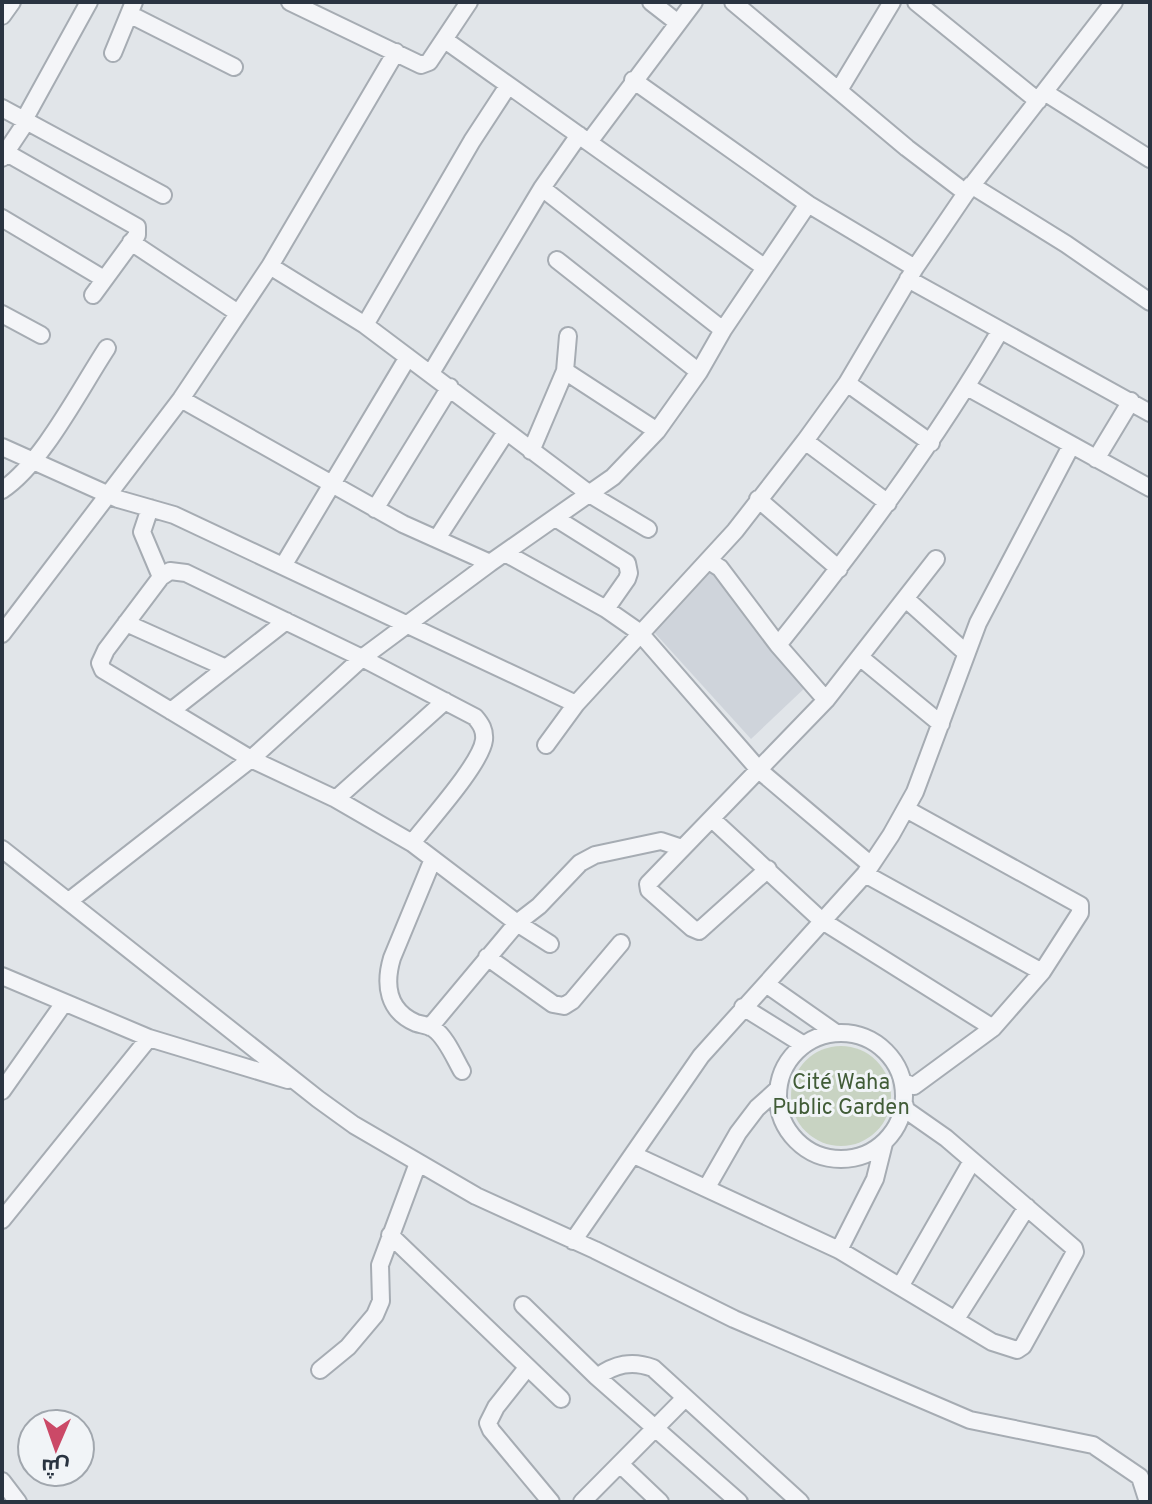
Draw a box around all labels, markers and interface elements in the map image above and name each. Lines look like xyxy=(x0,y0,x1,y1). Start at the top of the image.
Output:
park label: Cité Waha Public Garden xyxy=(772,1070,910,1122)
north arrow xyxy=(16,1408,96,1488)
text: ش xyxy=(41,1452,70,1479)

